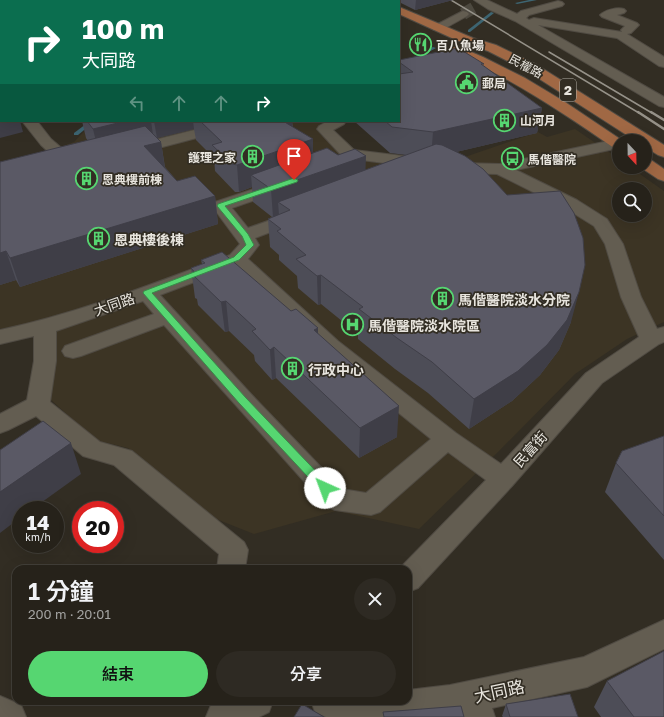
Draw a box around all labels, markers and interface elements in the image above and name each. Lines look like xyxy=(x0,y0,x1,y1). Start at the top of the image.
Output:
text: 100 m xyxy=(82,12,164,45)
icon: right xyxy=(16,16,68,68)
restaurant icon: 百八魚場 xyxy=(408,32,434,58)
place label: 百八魚場 xyxy=(436,38,484,53)
text: 大同路 xyxy=(82,49,136,71)
street label: 民權路 xyxy=(507,51,545,81)
public building icon: 郵局 xyxy=(454,70,480,96)
place label: 郵局 xyxy=(482,76,506,91)
road number: 2 xyxy=(560,79,576,101)
icon: left xyxy=(126,92,148,114)
icon: ahead xyxy=(168,92,190,114)
icon: ahead xyxy=(210,92,232,114)
icon: right xyxy=(252,92,274,114)
building icon: 山河月 xyxy=(492,107,518,133)
place label: 山河月 xyxy=(520,113,556,128)
north arrow xyxy=(612,134,652,174)
map controls xyxy=(612,134,652,222)
pin xyxy=(277,139,311,180)
building icon: 護理之家 xyxy=(239,144,265,170)
icon: arrive xyxy=(283,145,305,167)
bus stop icon: 馬偕醫院 xyxy=(499,146,525,172)
place label: 護理之家 xyxy=(188,150,236,165)
place label: 馬偕醫院 xyxy=(528,152,576,167)
building icon: 恩典樓前棟 xyxy=(73,166,99,192)
place label: 恩典樓前棟 xyxy=(102,172,162,187)
button: search xyxy=(612,182,652,222)
building icon: 恩典樓後棟 xyxy=(86,226,112,252)
place label: 恩典樓後棟 xyxy=(114,231,184,248)
building icon: 馬偕醫院淡水分院 xyxy=(430,286,456,312)
street label: 大同路 xyxy=(91,289,137,319)
place label: 馬偕醫院淡水分院 xyxy=(458,291,570,308)
hospital icon: 馬偕醫院淡水院區 xyxy=(339,312,365,338)
place label: 馬偕醫院淡水院區 xyxy=(368,317,480,334)
building icon: 行政中心 xyxy=(280,356,306,382)
place label: 行政中心 xyxy=(308,361,364,378)
street label: 民富街 xyxy=(510,428,550,470)
position arrow xyxy=(304,467,346,509)
speed limit sign: 20 xyxy=(72,501,124,553)
text: 14 xyxy=(27,510,49,534)
text: km/h xyxy=(25,531,51,543)
text: 1 分鐘 xyxy=(28,576,94,605)
button: close xyxy=(354,578,396,620)
text: 200 m · 20:01 xyxy=(28,606,111,622)
button: 結束 xyxy=(28,651,208,697)
button: 分享 xyxy=(216,651,396,697)
street label: 大同路 xyxy=(472,675,526,707)

